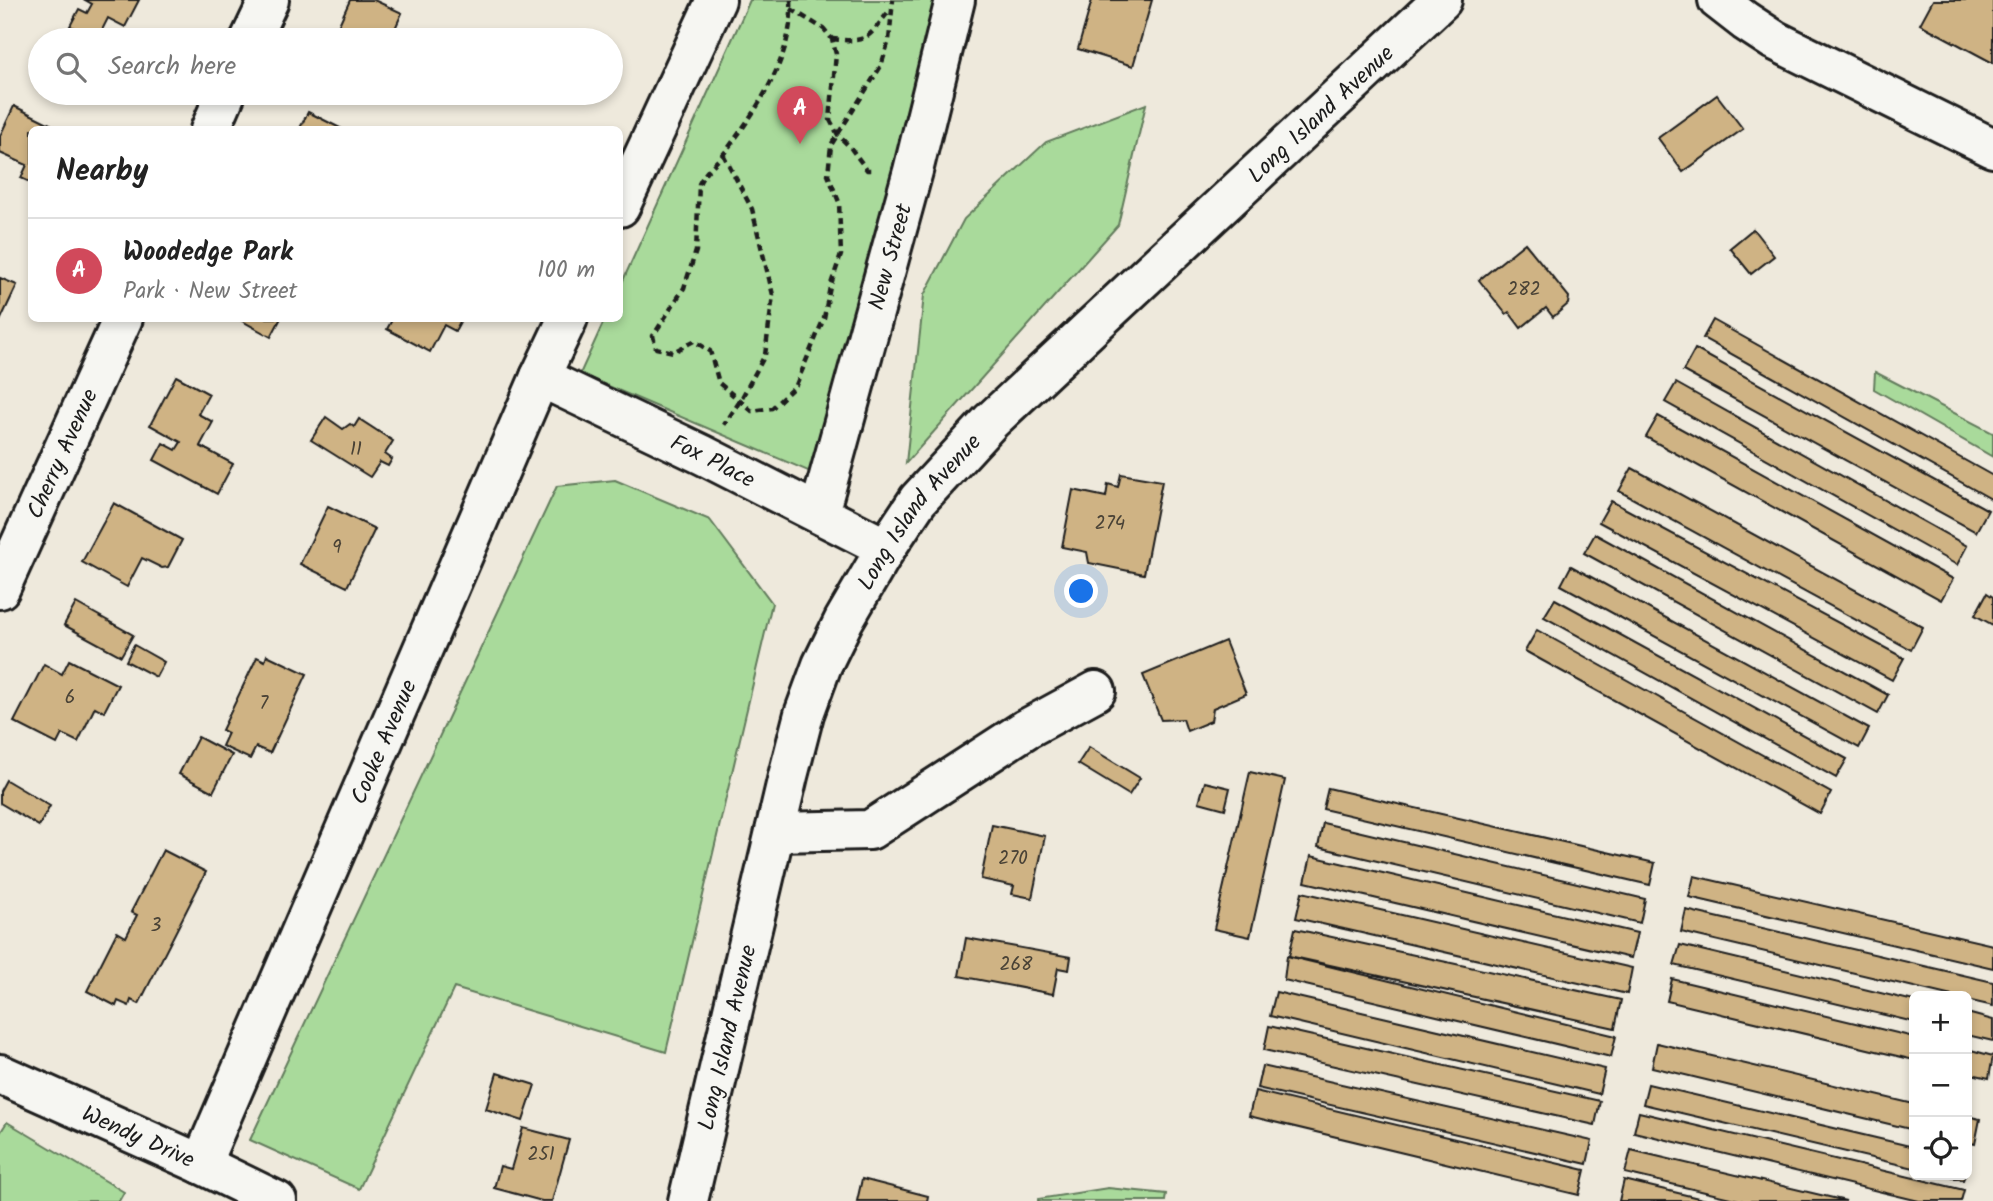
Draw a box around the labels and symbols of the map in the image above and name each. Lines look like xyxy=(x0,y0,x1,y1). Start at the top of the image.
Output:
street label: Long Island Avenue xyxy=(1240,37,1403,193)
pin: A xyxy=(777,86,823,144)
street label: New Street xyxy=(860,199,924,314)
house number: 282 xyxy=(1507,275,1541,305)
street label: Cherry Avenue xyxy=(18,383,109,525)
street label: Fox Place xyxy=(663,426,761,499)
street label: Long Island Avenue xyxy=(849,426,991,598)
house number: 11 xyxy=(350,435,362,465)
house number: 274 xyxy=(1095,509,1125,539)
house number: 9 xyxy=(332,533,342,563)
your location xyxy=(1064,574,1098,608)
street label: Cooke Avenue xyxy=(342,674,428,810)
house number: 6 xyxy=(65,683,75,713)
house number: 7 xyxy=(260,689,270,719)
house number: 270 xyxy=(998,844,1028,874)
house number: 3 xyxy=(151,911,162,941)
street label: Long Island Avenue xyxy=(689,942,768,1134)
house number: 268 xyxy=(999,950,1033,980)
street label: Wendy Drive xyxy=(76,1097,200,1179)
house number: 251 xyxy=(527,1140,555,1170)

